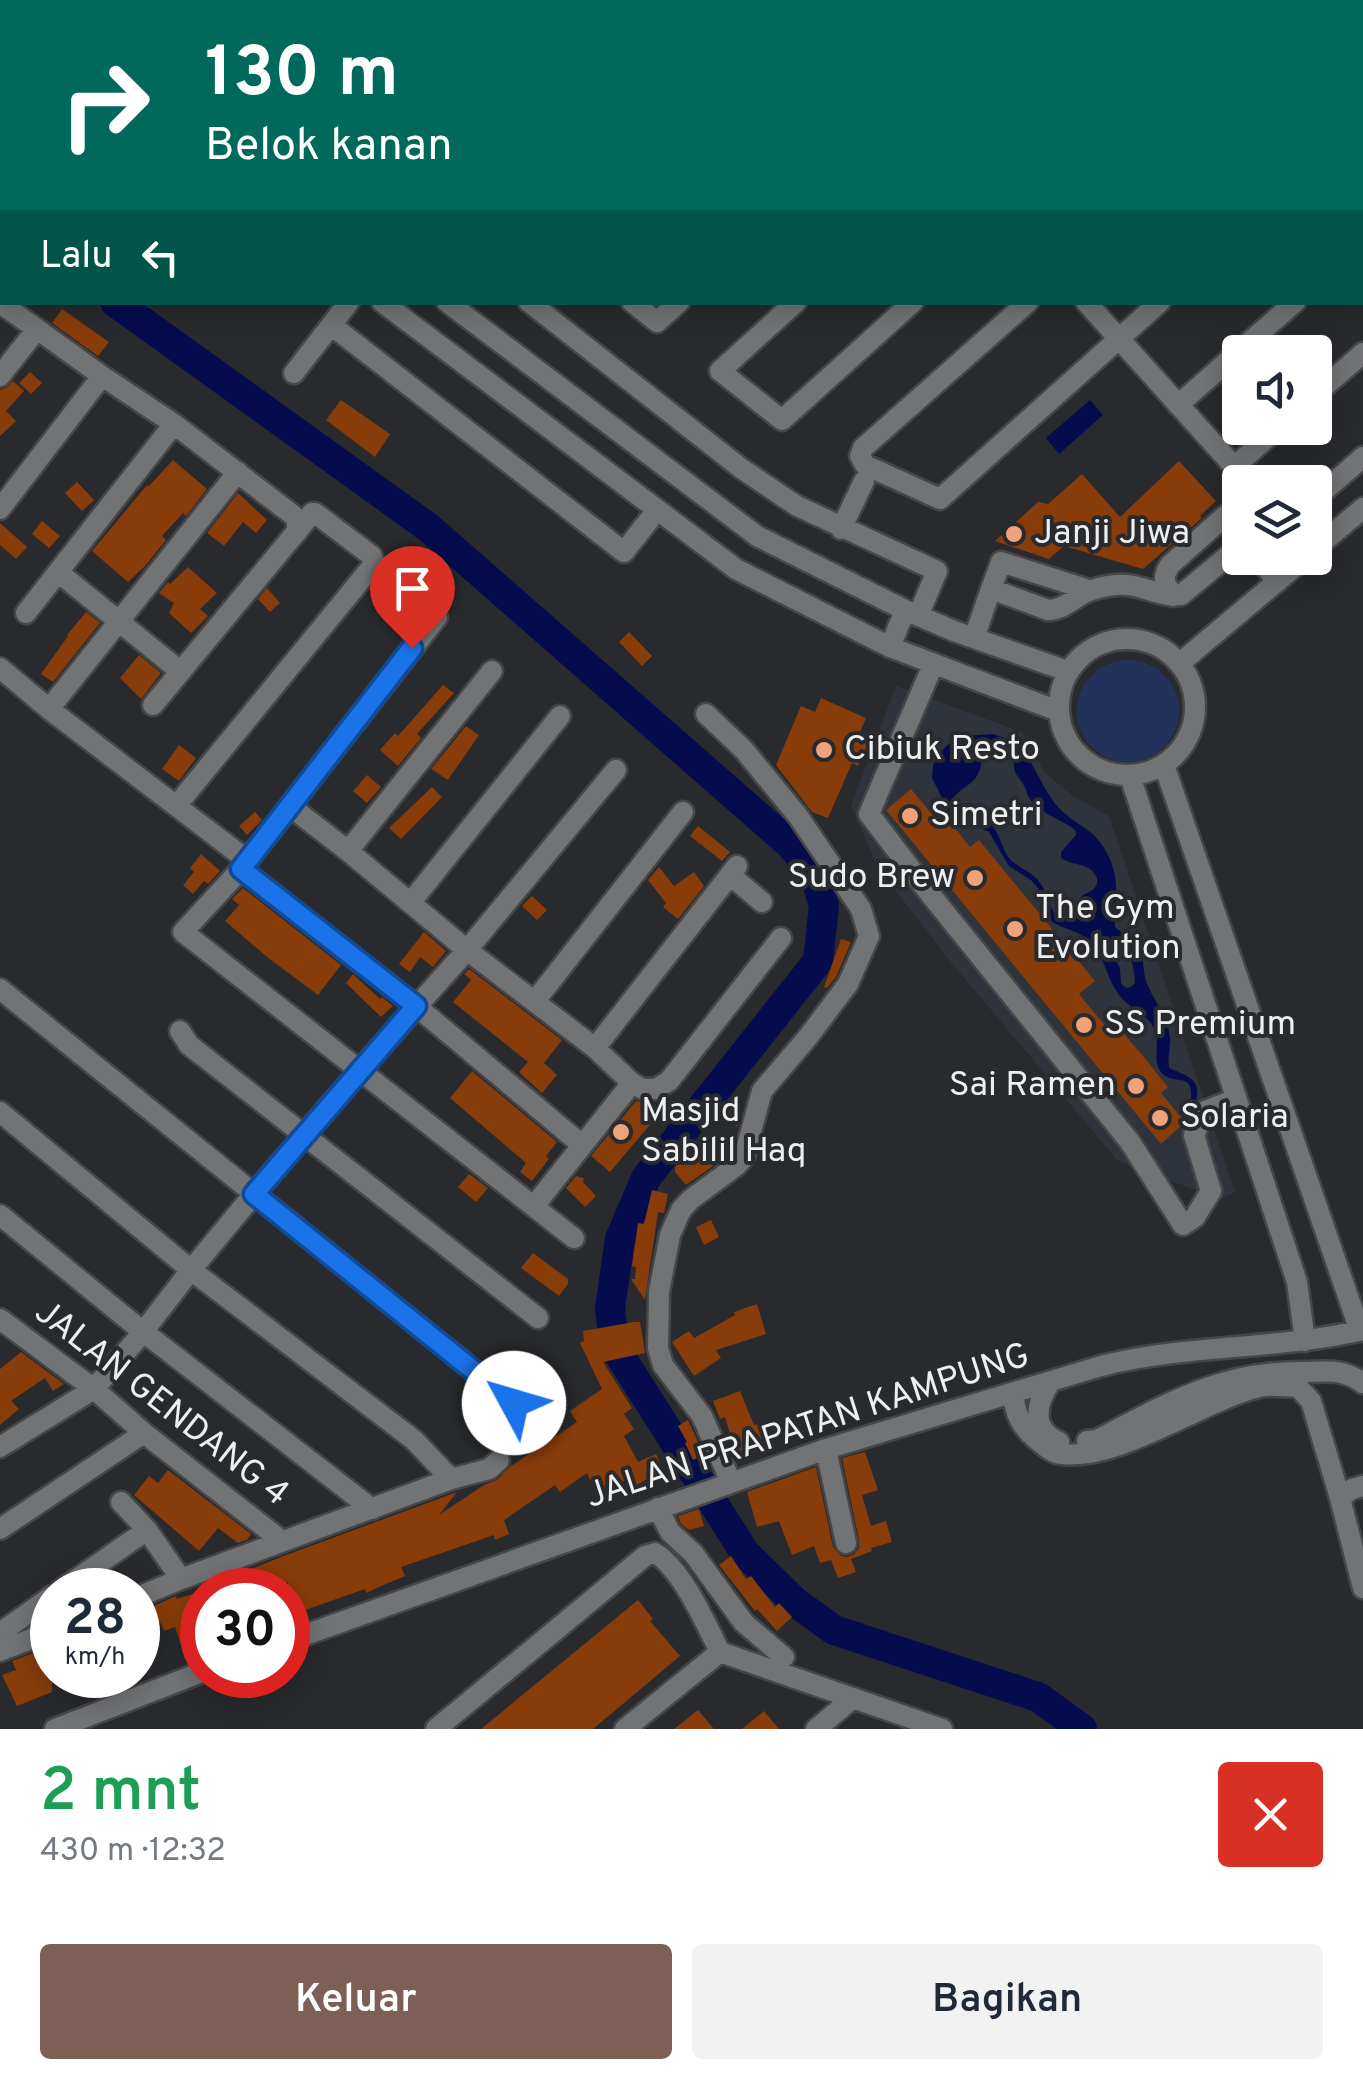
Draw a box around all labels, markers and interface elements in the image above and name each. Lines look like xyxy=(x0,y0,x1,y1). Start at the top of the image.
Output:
text: 130 m xyxy=(205,32,399,121)
icon: right xyxy=(40,40,170,170)
text: Belok kanan xyxy=(205,119,453,176)
icon: left xyxy=(133,230,188,285)
text: Lalu xyxy=(40,233,113,282)
map controls xyxy=(1222,335,1332,575)
button: sound xyxy=(1222,335,1332,445)
button: layers xyxy=(1222,465,1332,575)
place label: Janji Jiwa xyxy=(1034,512,1190,556)
marker: Janji Jiwa xyxy=(1003,523,1025,545)
pin xyxy=(370,546,455,649)
icon: arrive xyxy=(385,561,440,616)
place label: Cibiuk Resto xyxy=(844,728,1040,772)
marker: Cibiuk Resto xyxy=(813,739,835,761)
place label: Simetri xyxy=(930,794,1043,838)
marker: Simetri xyxy=(899,805,921,827)
place label: Sudo Brew xyxy=(788,856,955,900)
marker: Sudo Brew xyxy=(964,867,986,889)
place label: The Gym Evolution xyxy=(1035,887,1181,971)
marker: The Gym Evolution xyxy=(1004,918,1026,940)
place label: SS Premium xyxy=(1104,1003,1296,1047)
marker: SS Premium xyxy=(1073,1014,1095,1036)
place label: Sai Ramen xyxy=(949,1064,1116,1108)
marker: Sai Ramen xyxy=(1125,1075,1147,1097)
place label: Masjid Sabilil Haq xyxy=(641,1090,806,1174)
place label: Solaria xyxy=(1180,1096,1289,1140)
marker: Solaria xyxy=(1149,1107,1171,1129)
marker: Masjid Sabilil Haq xyxy=(610,1121,632,1143)
street label: JALAN GENDANG 4 xyxy=(25,1291,297,1517)
street label: JALAN PRAPATAN KAMPUNG xyxy=(581,1334,1035,1520)
position arrow xyxy=(462,1351,566,1455)
speed limit sign: 30 xyxy=(180,1568,310,1698)
text: 28 xyxy=(64,1589,126,1652)
text: km/h xyxy=(65,1642,125,1674)
text: 2 mnt xyxy=(40,1756,201,1832)
button: close xyxy=(1218,1762,1323,1867)
text: 430 m · 12:32 xyxy=(40,1832,226,1872)
button: Keluar xyxy=(40,1944,672,2059)
button: Bagikan xyxy=(692,1944,1323,2059)

